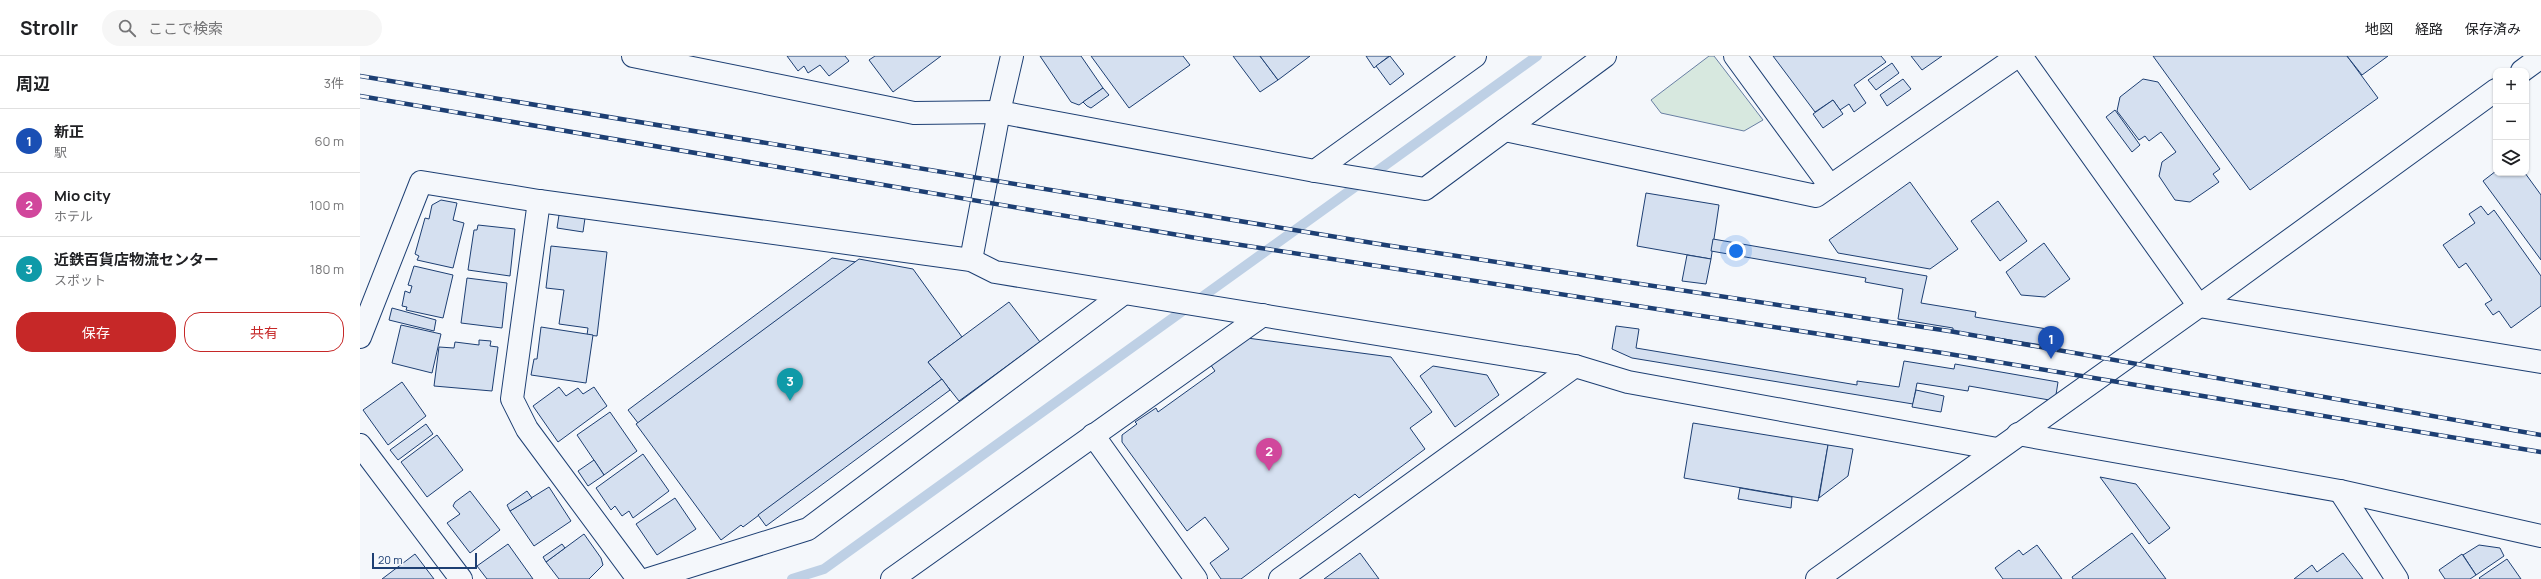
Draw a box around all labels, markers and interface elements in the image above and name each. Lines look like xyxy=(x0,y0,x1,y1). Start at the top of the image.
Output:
search box xyxy=(102,10,382,46)
text: Strollr xyxy=(20,15,78,41)
icon: search xyxy=(116,17,138,39)
text: ここで検索 xyxy=(148,18,223,39)
text: 地図 xyxy=(2365,19,2393,38)
text: 経路 xyxy=(2415,19,2443,38)
text: 保存済み xyxy=(2465,19,2521,38)
map controls xyxy=(2493,68,2529,176)
button: + xyxy=(2493,68,2529,104)
text: 周辺 xyxy=(16,72,50,95)
text: 3件 xyxy=(324,74,344,92)
button: − xyxy=(2493,104,2529,140)
text: 新正 xyxy=(54,121,84,142)
text: 1 xyxy=(26,132,32,150)
text: 60 m xyxy=(314,132,344,150)
button: layers xyxy=(2493,140,2529,176)
text: 駅 xyxy=(54,143,67,161)
text: Mio city xyxy=(54,185,111,206)
text: 2 xyxy=(25,196,33,214)
text: 100 m xyxy=(309,196,344,214)
text: ホテル xyxy=(54,207,93,225)
your location xyxy=(1726,241,1746,261)
text: 近鉄百貨店物流センター xyxy=(54,249,219,270)
text: 3 xyxy=(25,260,33,278)
text: 180 m xyxy=(310,260,344,278)
text: スポット xyxy=(54,271,106,289)
button: 保存 xyxy=(16,312,176,352)
button: 共有 xyxy=(184,312,344,352)
pin: 1 xyxy=(2038,326,2064,359)
pin: 3 xyxy=(777,368,803,401)
pin: 2 xyxy=(1256,438,1282,471)
scale bar xyxy=(372,551,477,570)
text: 20 m xyxy=(378,552,403,567)

